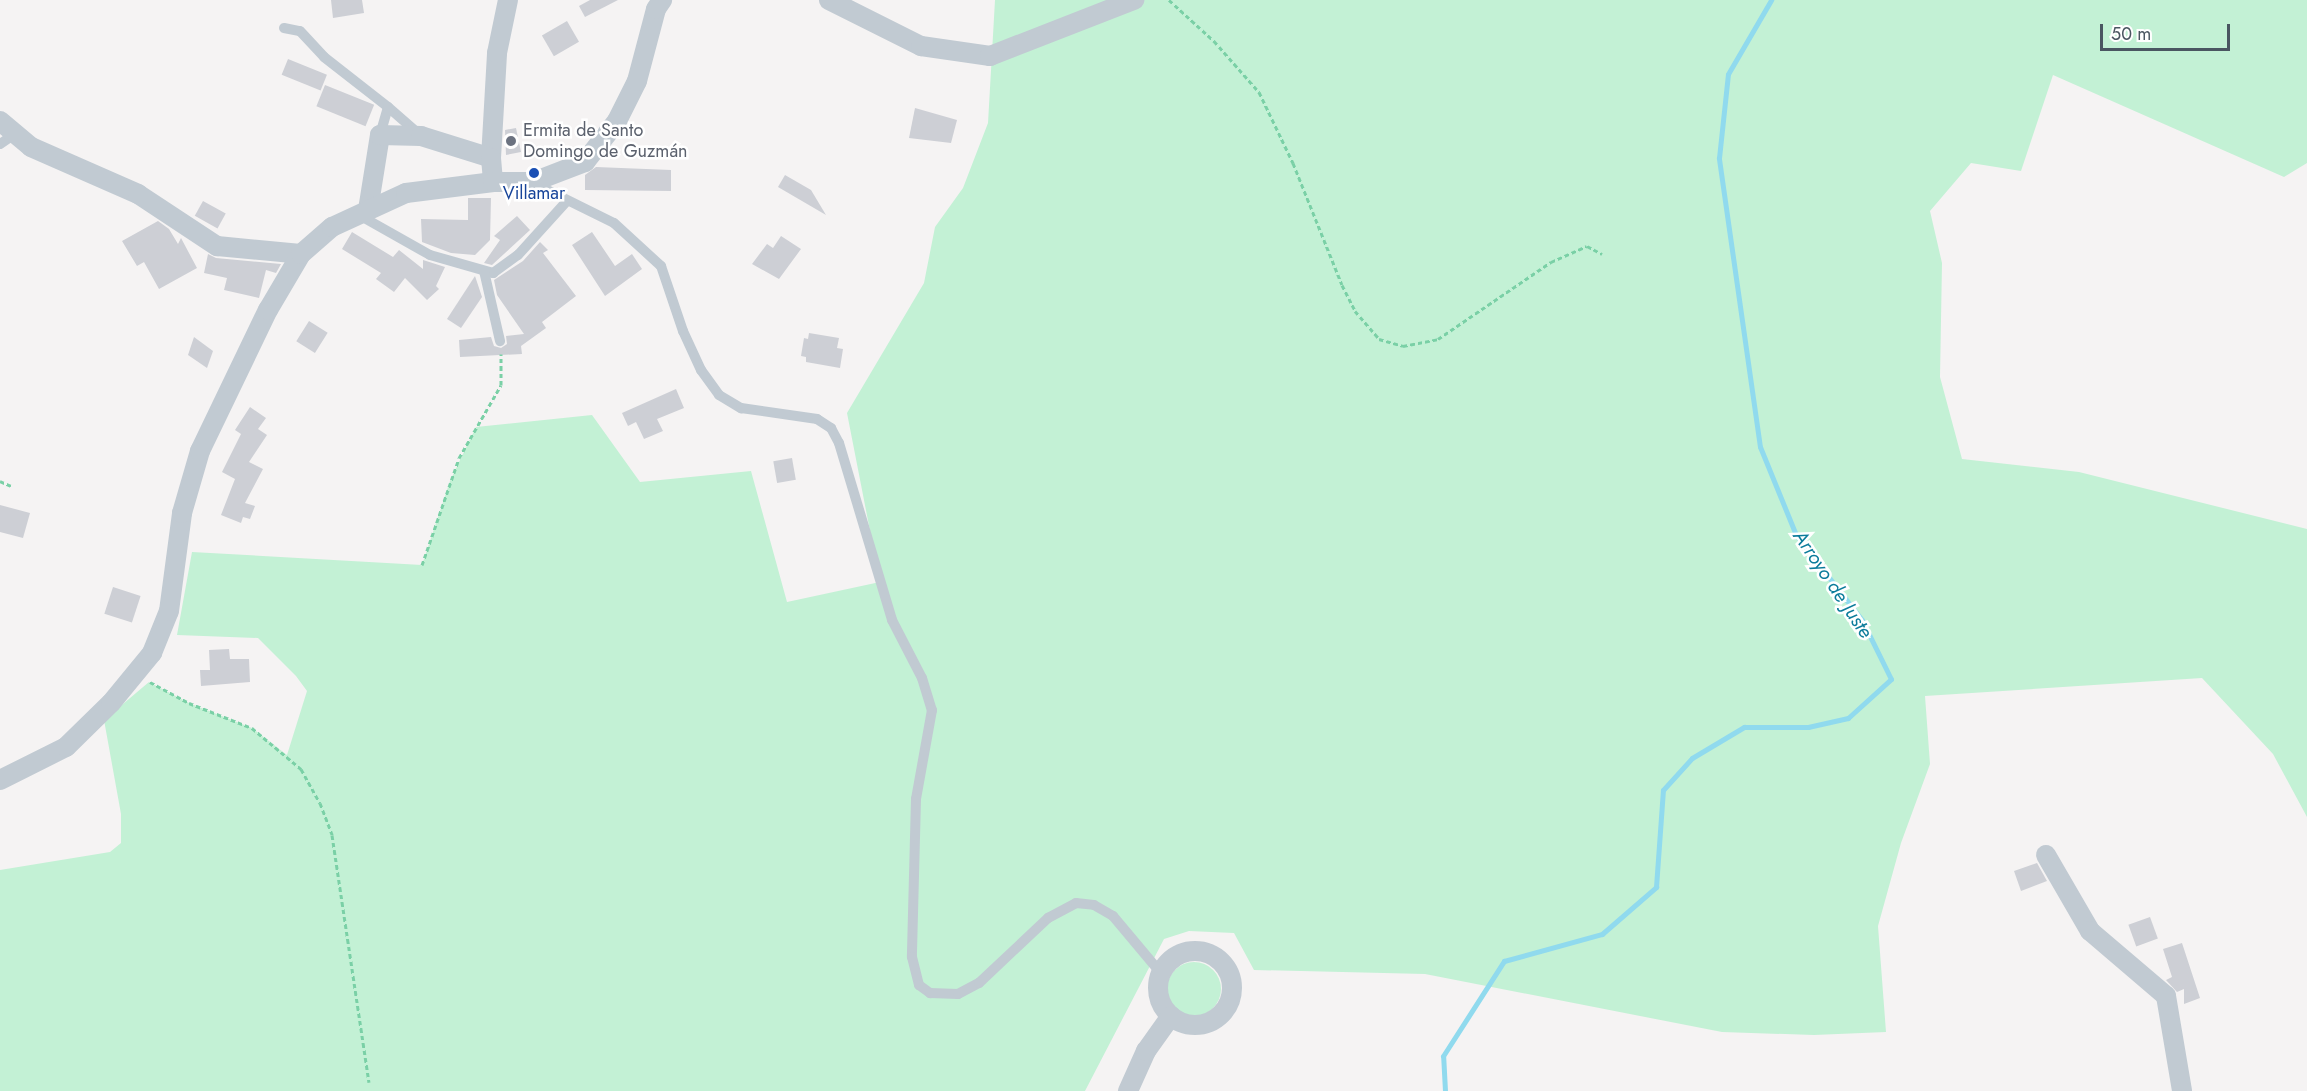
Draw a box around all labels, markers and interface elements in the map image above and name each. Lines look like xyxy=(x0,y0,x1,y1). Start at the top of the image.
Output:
scale bar xyxy=(2103,12,2234,50)
text: 50 m xyxy=(2111,21,2151,47)
place label: Ermita de Santo Domingo de Guzmán xyxy=(523,120,688,162)
marker: Ermita de Santo Domingo de Guzmán xyxy=(504,134,518,148)
marker: Villamar xyxy=(527,166,541,180)
place label: Villamar xyxy=(503,182,565,204)
water label: Arroyo de Juste xyxy=(1788,525,1878,643)

